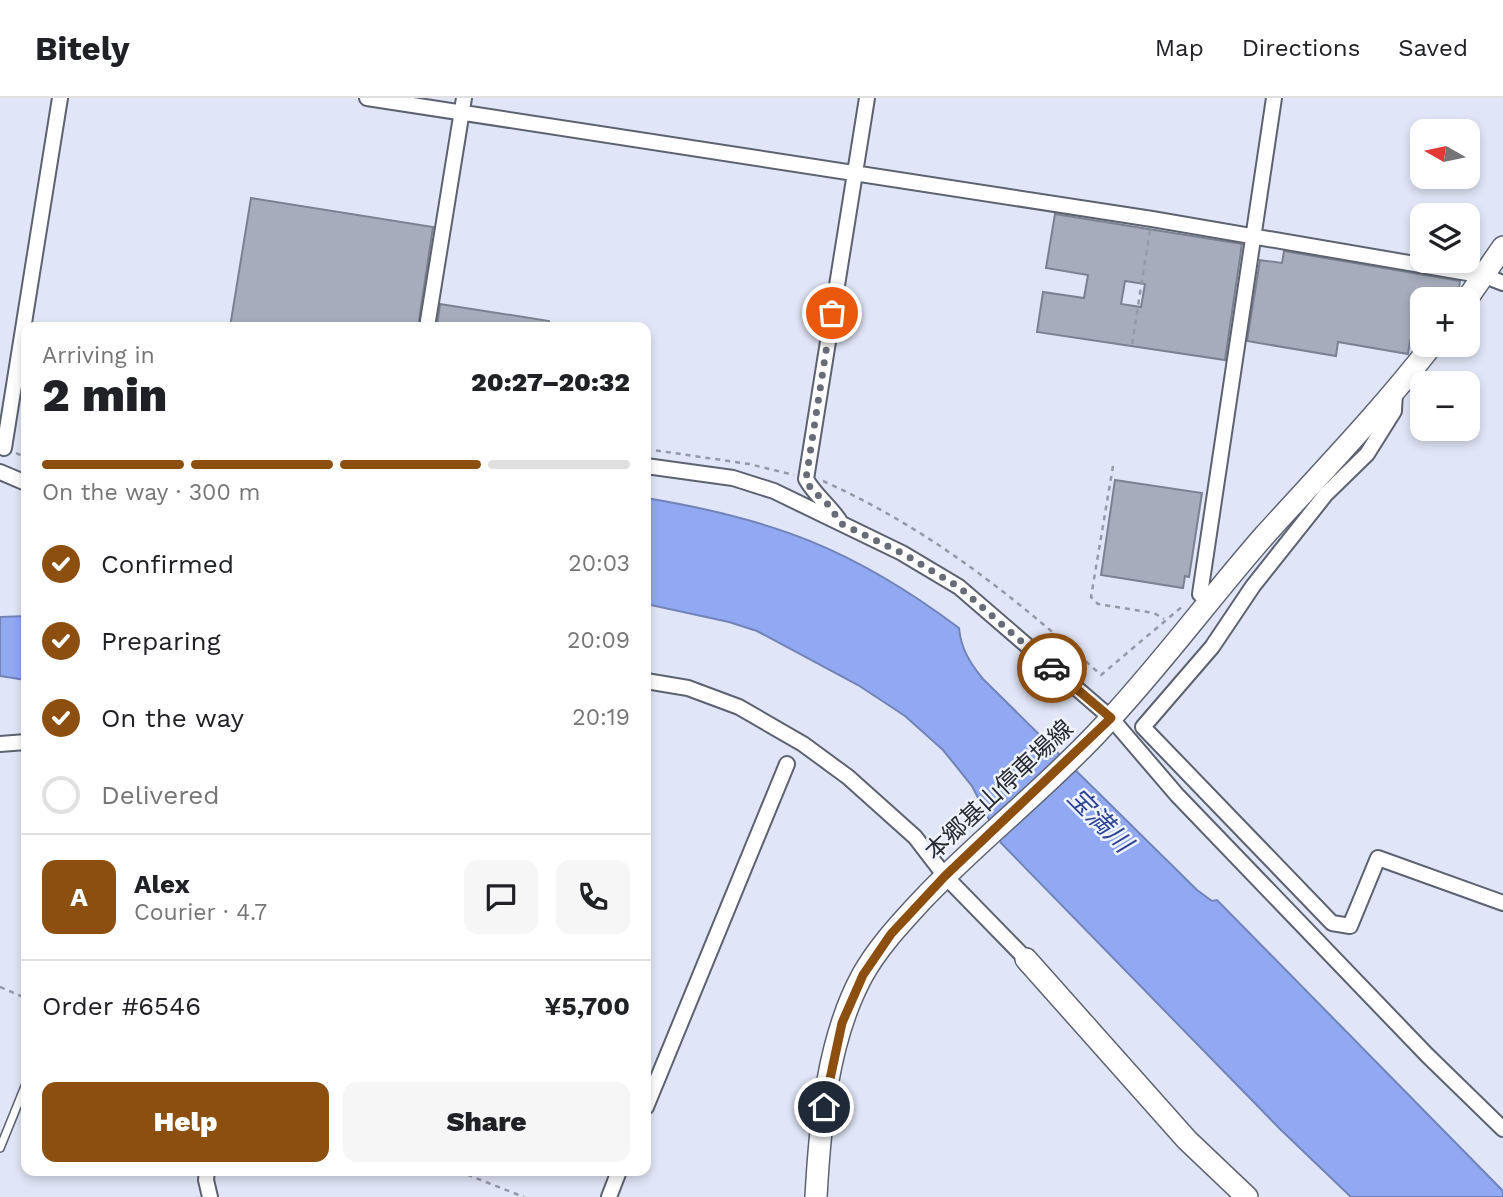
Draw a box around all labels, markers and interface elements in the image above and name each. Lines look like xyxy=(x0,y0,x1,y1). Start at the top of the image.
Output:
text: Bitely xyxy=(35,29,130,68)
text: Map xyxy=(1155,34,1204,62)
text: Directions xyxy=(1242,34,1360,62)
text: Saved xyxy=(1398,34,1468,62)
north arrow xyxy=(1410,119,1480,189)
map controls xyxy=(1410,119,1480,441)
button: layers xyxy=(1410,203,1480,273)
pin xyxy=(802,283,862,343)
button: + xyxy=(1410,287,1480,357)
icon: bag xyxy=(813,294,851,332)
text: Arriving in xyxy=(42,342,155,369)
text: 20:27–20:32 xyxy=(471,367,630,397)
text: 2 min xyxy=(42,368,167,422)
button: − xyxy=(1410,371,1480,441)
text: On the way · 300 m xyxy=(42,479,260,506)
icon: check xyxy=(42,545,80,583)
text: Confirmed xyxy=(101,549,234,579)
text: 20:03 xyxy=(568,550,630,577)
icon: check xyxy=(42,622,80,660)
text: Preparing xyxy=(101,626,221,656)
text: 20:09 xyxy=(567,627,630,654)
courier xyxy=(1017,633,1087,703)
icon: car xyxy=(1033,649,1071,687)
icon: check xyxy=(42,699,80,737)
text: On the way xyxy=(101,703,244,733)
text: 20:19 xyxy=(572,704,630,731)
street label: 本郷基山停車場線 xyxy=(919,714,1079,866)
text: Delivered xyxy=(101,780,220,810)
water label: 宝満川 xyxy=(1062,782,1140,860)
button: chat xyxy=(464,860,538,934)
button: phone xyxy=(556,860,630,934)
text: Alex xyxy=(134,869,190,899)
text: A xyxy=(70,882,88,912)
text: Courier · 4.7 xyxy=(134,899,267,926)
text: Order #6546 xyxy=(42,991,201,1021)
text: ¥5,700 xyxy=(544,991,630,1021)
pin xyxy=(794,1077,854,1137)
button: Help xyxy=(42,1082,329,1162)
button: Share xyxy=(343,1082,630,1162)
icon: home xyxy=(805,1088,843,1126)

